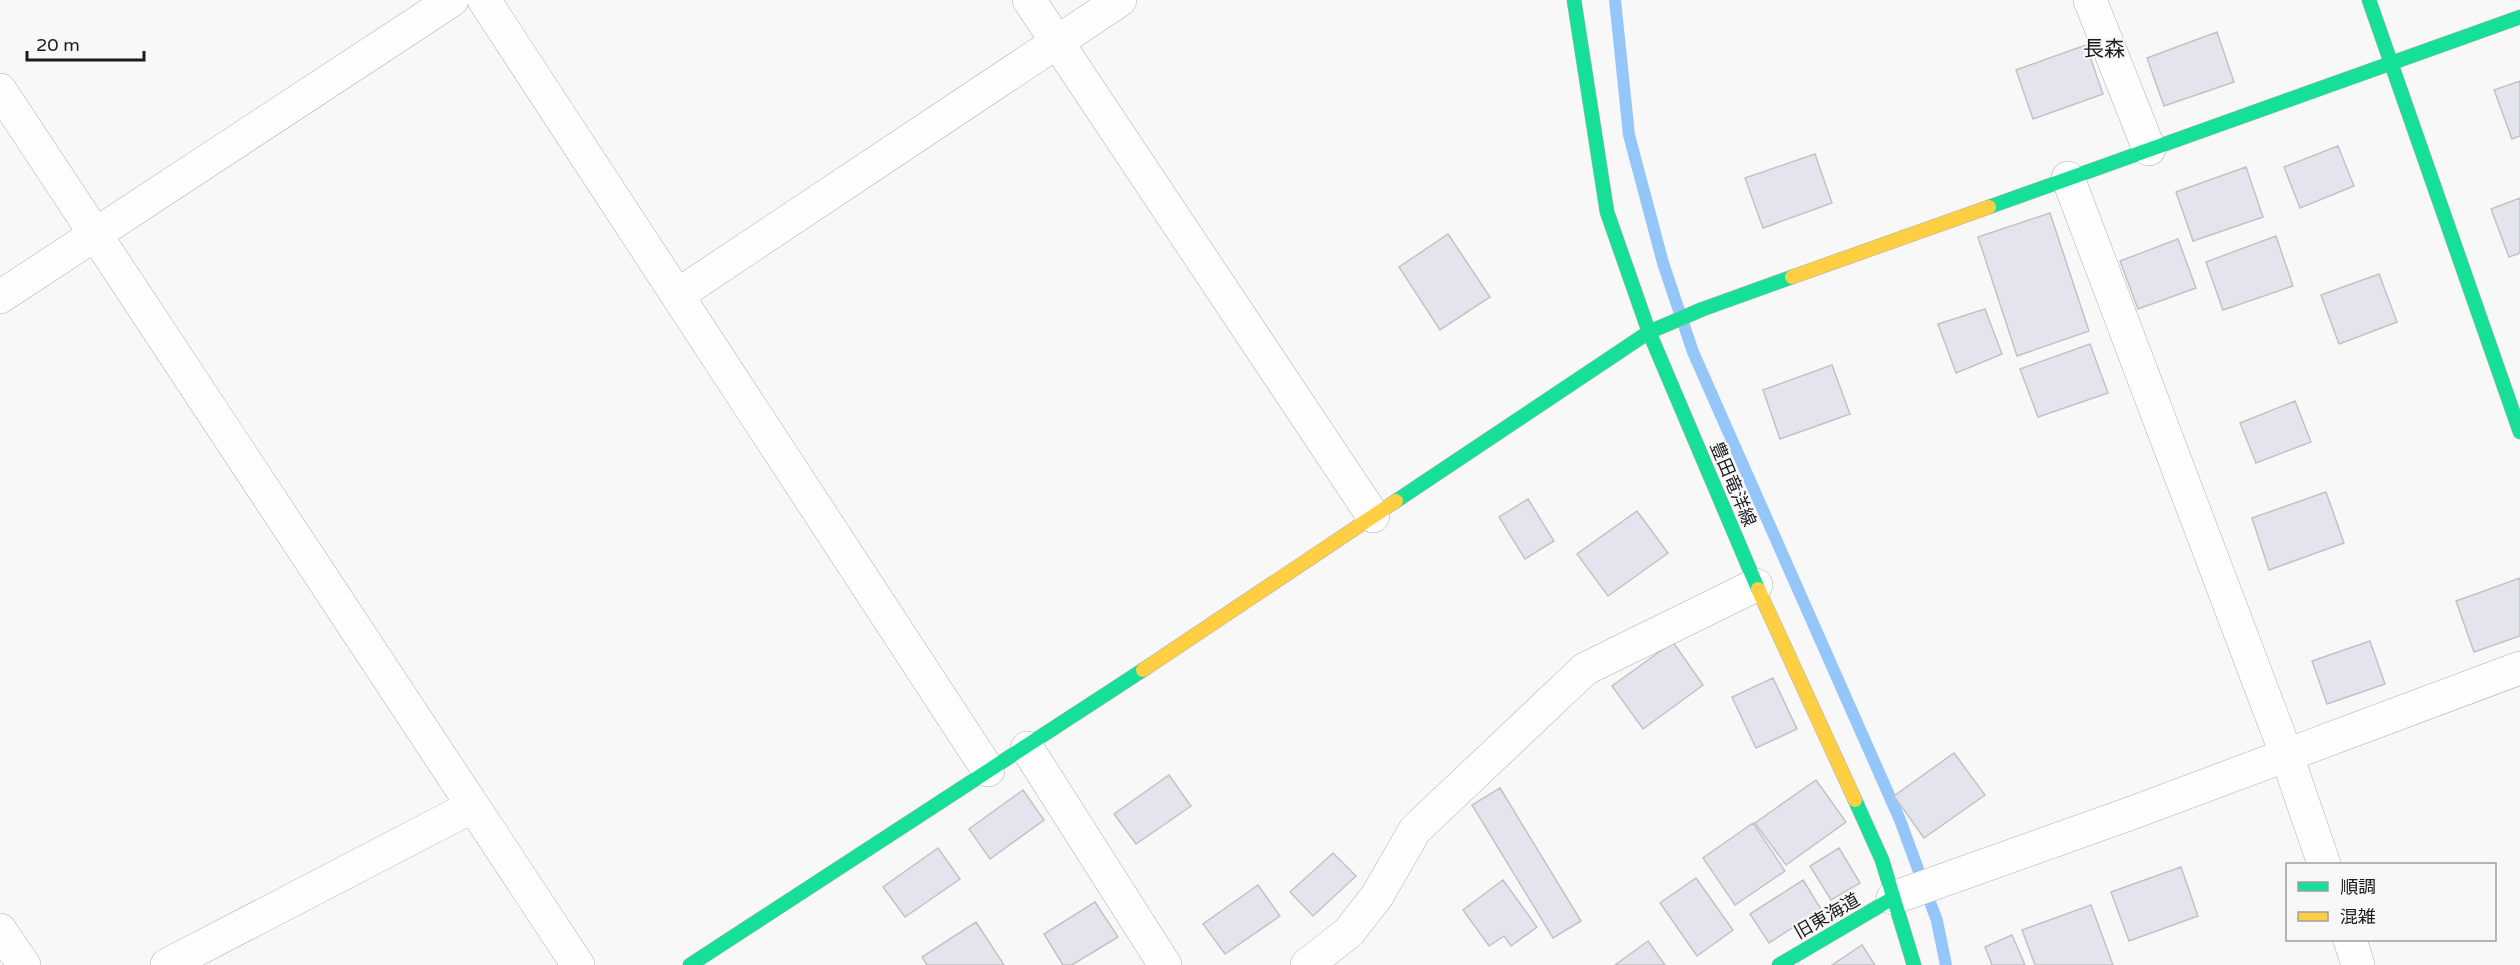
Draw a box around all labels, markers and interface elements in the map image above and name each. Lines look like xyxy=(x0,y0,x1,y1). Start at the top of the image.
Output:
scale bar xyxy=(27,24,144,62)
text: 20 m xyxy=(36,34,80,56)
district label: 長森 xyxy=(2083,37,2125,62)
street label: 豊田竜洋線 xyxy=(1705,438,1761,530)
legend xyxy=(2286,863,2496,941)
text: 順調 xyxy=(2340,876,2376,898)
street label: 旧東海道 xyxy=(1790,888,1864,944)
text: 混雑 xyxy=(2340,906,2376,928)

